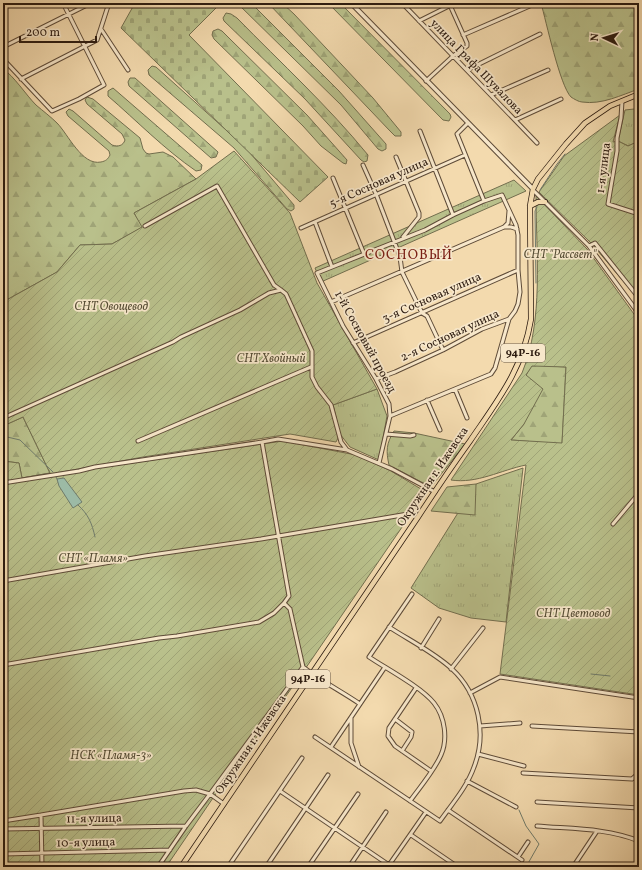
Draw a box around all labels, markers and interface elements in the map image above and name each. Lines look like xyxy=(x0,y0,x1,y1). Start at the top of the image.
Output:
street label: улица Графа Шувалова xyxy=(426,16,526,118)
scale bar xyxy=(20,18,96,44)
north arrow xyxy=(584,18,624,58)
text: 200 m xyxy=(26,25,60,41)
text: N xyxy=(588,33,603,42)
street label: 1-я улица xyxy=(593,142,615,194)
street label: 5-я Сосновая улица xyxy=(327,154,431,212)
district label: СОСНОВЫЙ xyxy=(365,245,453,265)
park label: СНТ "Рассвет" xyxy=(524,247,598,263)
street label: 3-я Сосновая улица xyxy=(380,269,484,327)
street label: 1-й Сосновый проезд xyxy=(330,288,400,396)
park label: СНТ Овощевод xyxy=(74,299,148,315)
street label: 2-я Сосновая улица xyxy=(398,306,502,366)
road number: 94Р-16 xyxy=(501,344,545,362)
park label: СНТ Хвойный xyxy=(236,351,306,367)
street label: Окружная г. Ижевска xyxy=(394,424,472,530)
park label: СНТ «Пламя» xyxy=(58,551,128,567)
park label: СНТ Цветовод xyxy=(536,606,611,622)
road number: 94Р-16 xyxy=(286,670,330,688)
street label: Окружная г. Ижевска xyxy=(212,692,290,798)
park label: НСК «Пламя-3» xyxy=(70,748,152,764)
street label: 11-я улица xyxy=(66,811,122,827)
street label: 10-я улица xyxy=(56,834,116,852)

